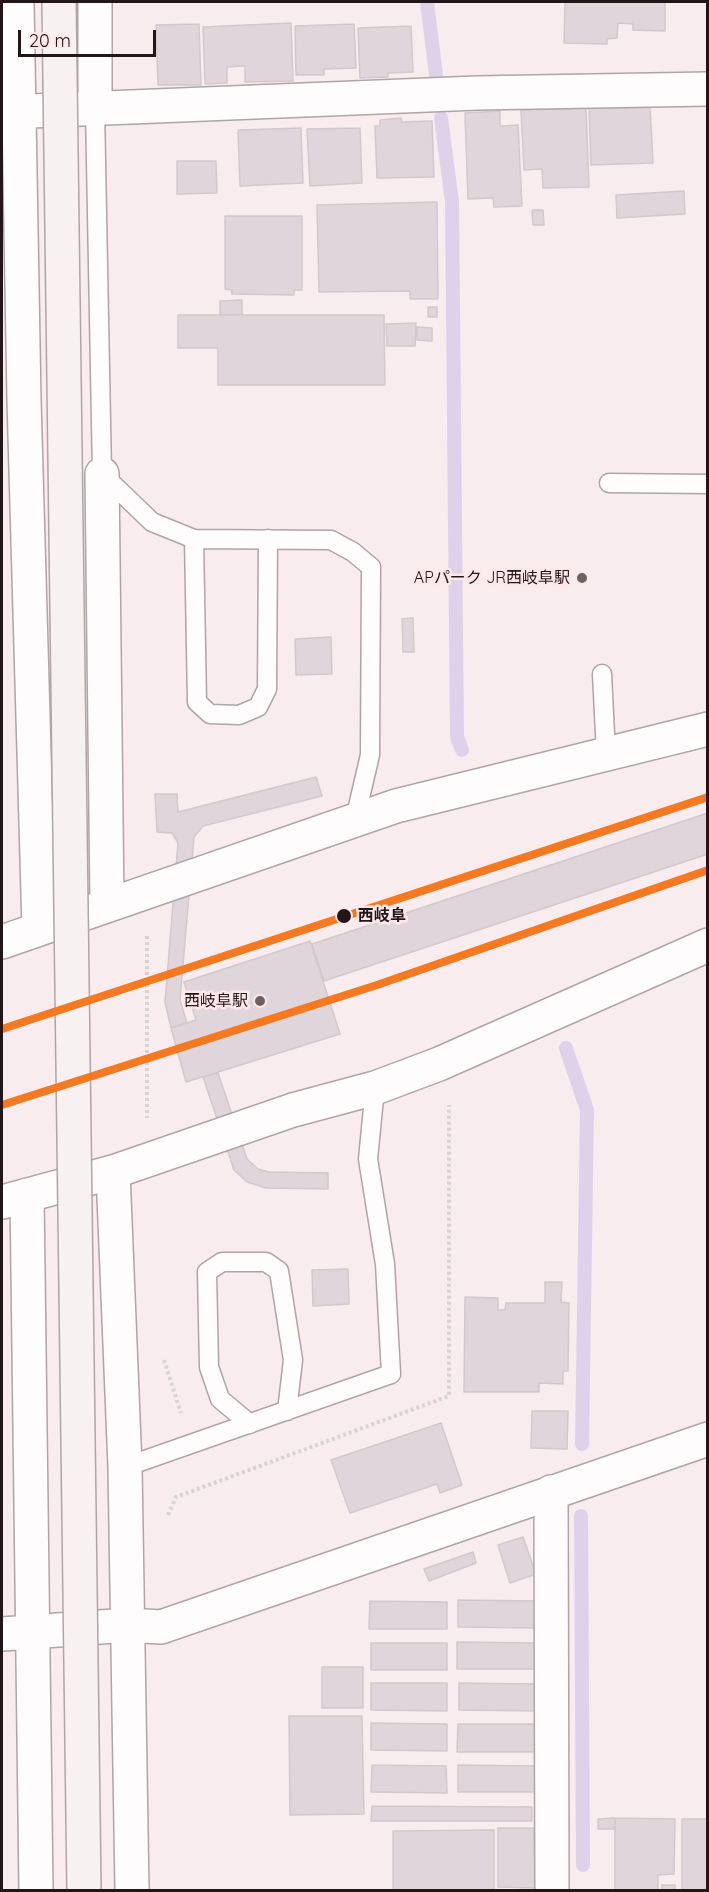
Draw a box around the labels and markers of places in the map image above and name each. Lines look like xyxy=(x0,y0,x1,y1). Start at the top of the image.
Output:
place label: APパーク JR西岐阜駅 xyxy=(414,568,570,588)
marker: APパーク JR西岐阜駅 xyxy=(575,571,589,585)
place label: 西岐阜 xyxy=(358,906,406,926)
marker: 西岐阜 xyxy=(335,907,353,925)
place label: 西岐阜駅 xyxy=(184,991,248,1011)
marker: 西岐阜駅 xyxy=(253,994,267,1008)

